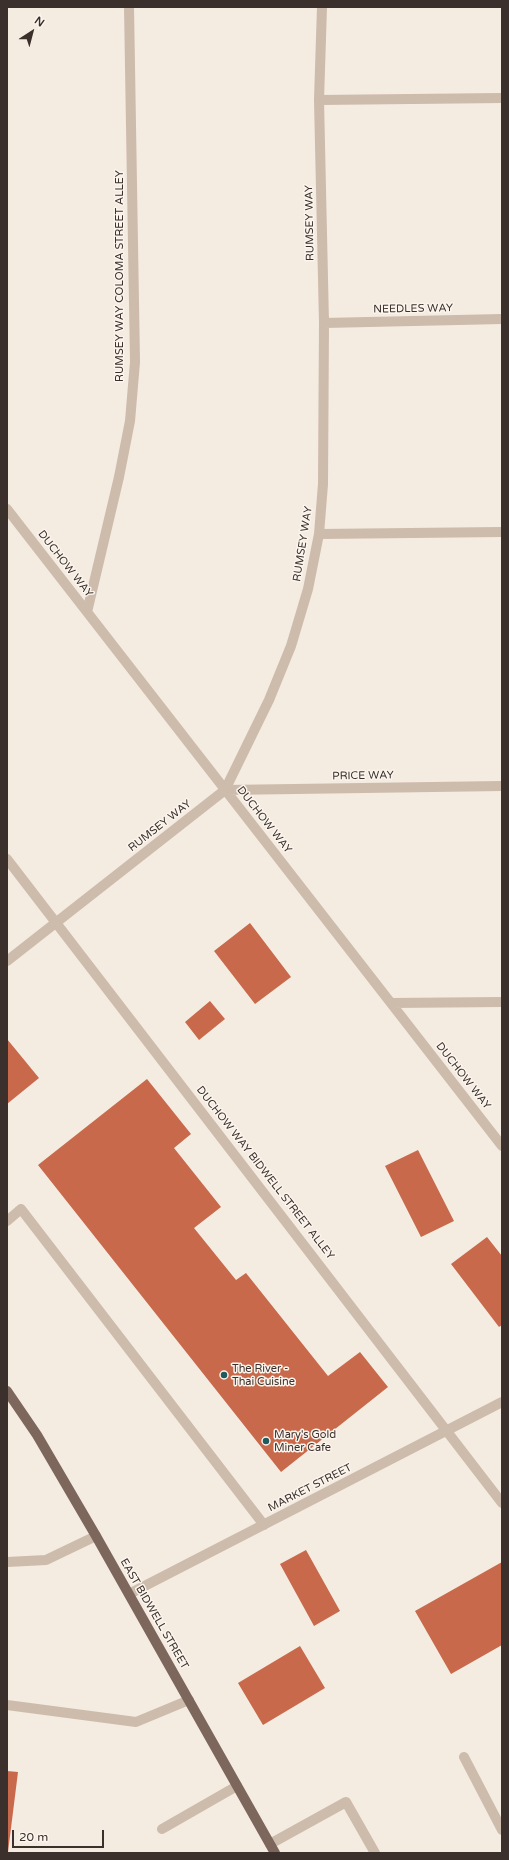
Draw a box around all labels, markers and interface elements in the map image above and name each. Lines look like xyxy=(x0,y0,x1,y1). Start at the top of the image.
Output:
north arrow xyxy=(12,12,52,52)
text: N xyxy=(32,14,47,30)
street label: RUMSEY WAY COLOMA STREET ALLEY xyxy=(113,170,127,382)
street label: RUMSEY WAY xyxy=(303,185,317,261)
street label: NEEDLES WAY xyxy=(373,302,453,316)
street label: RUMSEY WAY xyxy=(291,505,315,583)
street label: DUCHOW WAY xyxy=(35,528,95,600)
street label: PRICE WAY xyxy=(332,769,394,783)
street label: DUCHOW WAY xyxy=(234,784,294,856)
street label: RUMSEY WAY xyxy=(126,797,194,855)
street label: DUCHOW WAY xyxy=(433,1040,493,1112)
street label: DUCHOW WAY BIDWELL STREET ALLEY xyxy=(193,1084,337,1262)
place label: The River - Thai Cuisine xyxy=(232,1362,295,1388)
marker: The River - Thai Cuisine xyxy=(219,1370,229,1380)
place label: Mary's Gold Miner Cafe xyxy=(274,1428,336,1454)
marker: Mary's Gold Miner Cafe xyxy=(261,1436,271,1446)
street label: MARKET STREET xyxy=(266,1461,354,1515)
street label: EAST BIDWELL STREET xyxy=(117,1556,191,1672)
scale bar xyxy=(14,1822,106,1848)
text: 20 m xyxy=(19,1830,48,1844)

